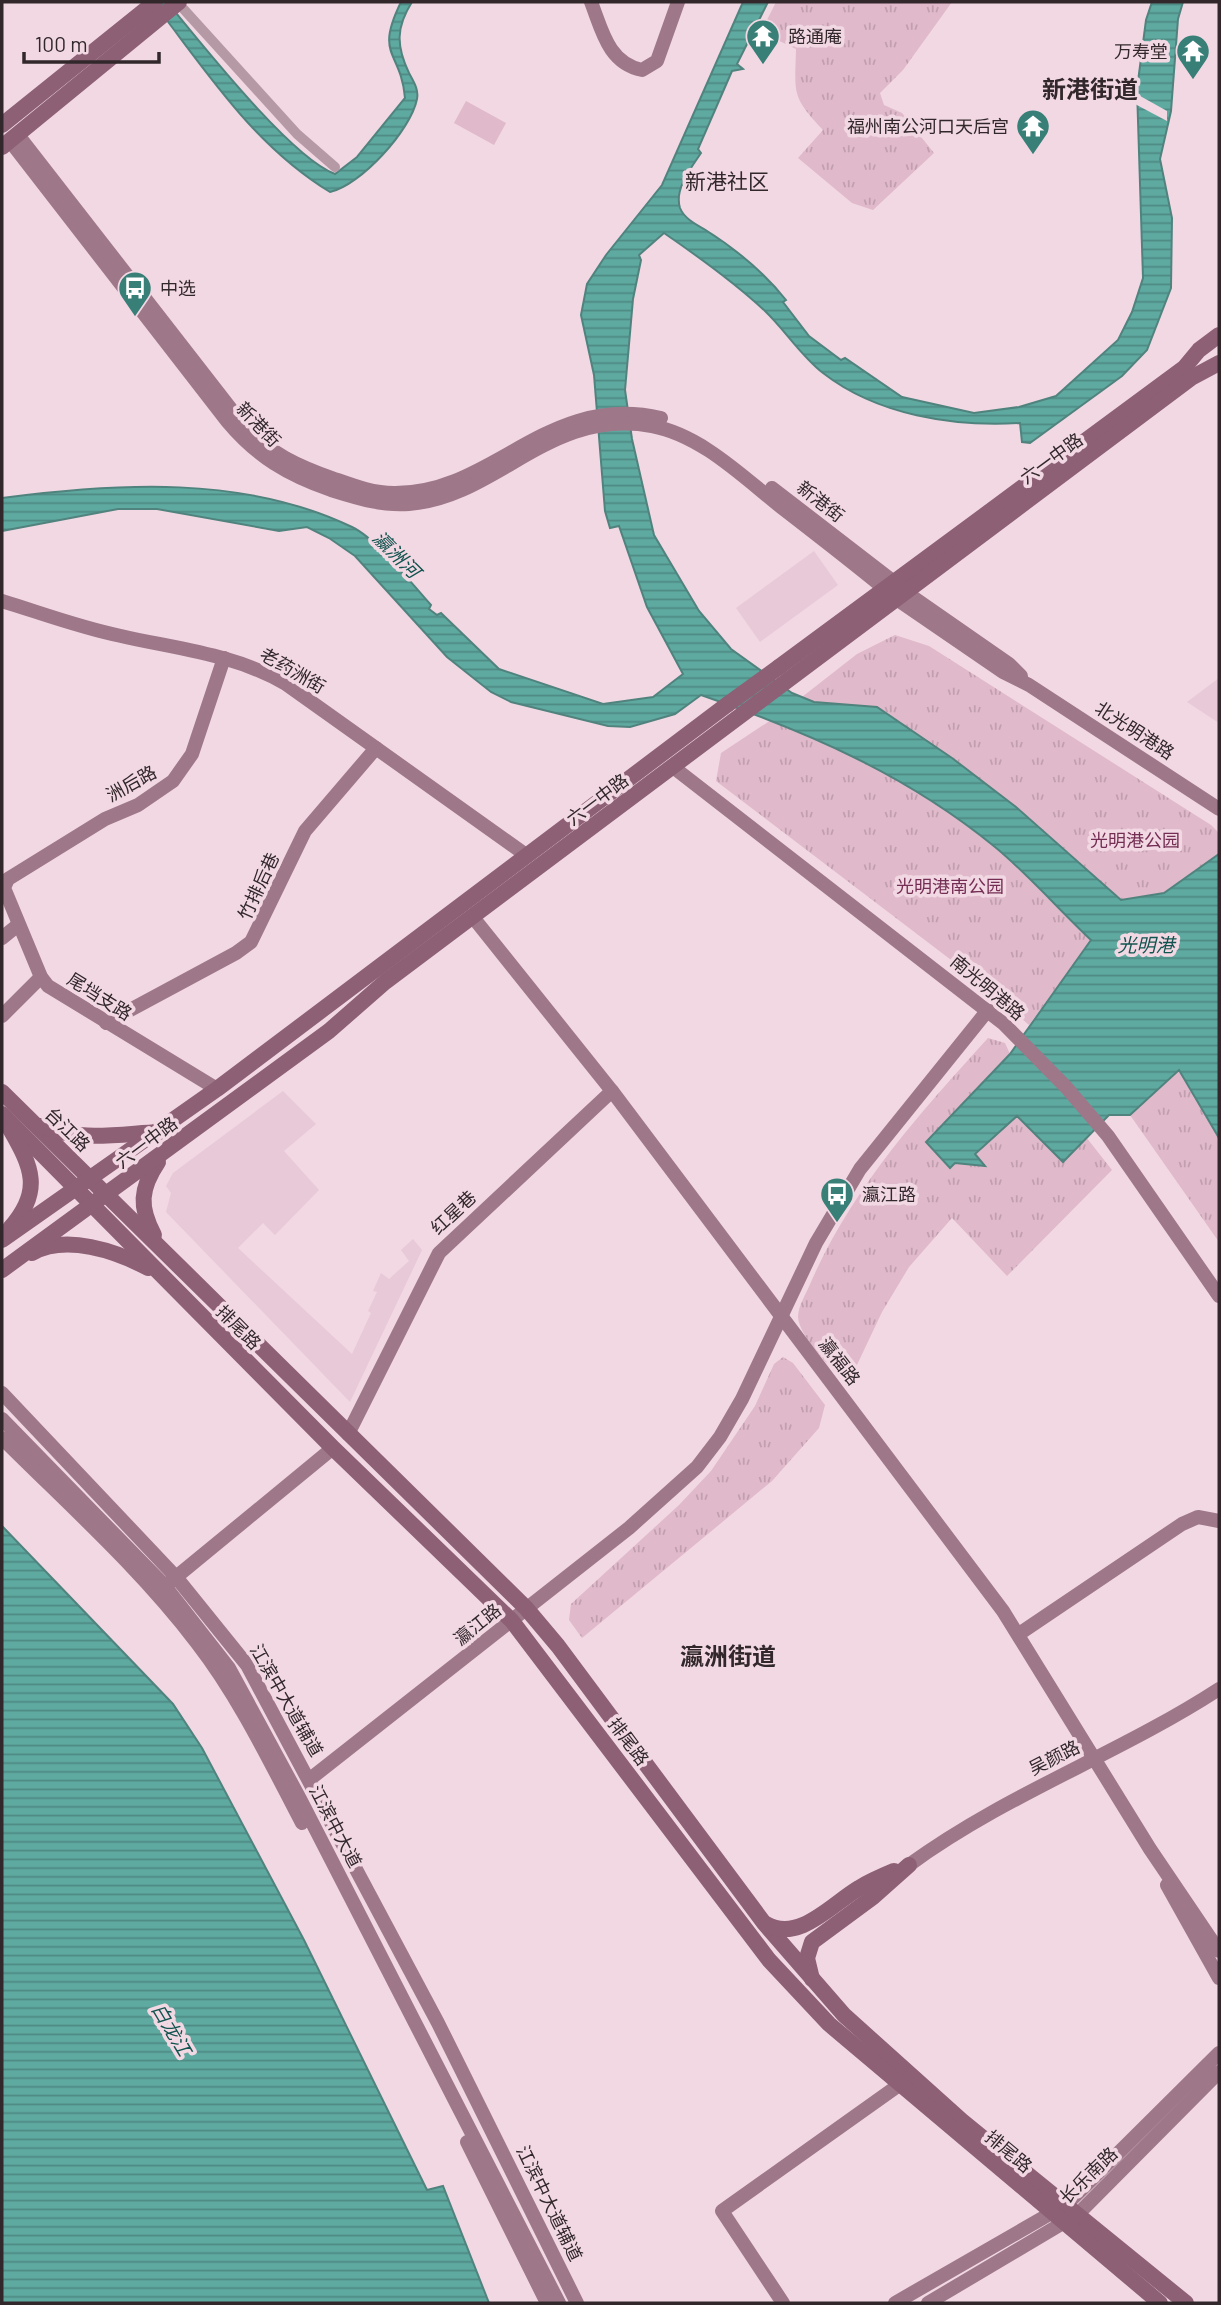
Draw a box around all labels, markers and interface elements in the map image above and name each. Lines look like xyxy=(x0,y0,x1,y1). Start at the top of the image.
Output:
temple icon: 路通庵 xyxy=(744,17,782,66)
scale bar xyxy=(24,21,159,65)
place label: 路通庵 xyxy=(788,25,842,47)
text: 100 m xyxy=(35,31,88,56)
temple icon: 万寿堂 xyxy=(1174,32,1212,81)
place label: 万寿堂 xyxy=(1114,40,1168,62)
district label: 新港街道 xyxy=(1042,74,1138,103)
temple icon: 福州南公河口天后宫 xyxy=(1014,107,1052,156)
place label: 福州南公河口天后宫 xyxy=(847,115,1009,137)
district label: 新港社区 xyxy=(685,168,769,193)
bus stop icon: 中选 xyxy=(116,269,154,318)
place label: 中选 xyxy=(160,277,196,299)
street label: 新港街 xyxy=(232,397,286,451)
street label: 六一中路 xyxy=(1015,428,1087,488)
street label: 新港街 xyxy=(793,476,849,526)
water label: 瀛洲河 xyxy=(369,526,428,585)
street label: 老药洲街 xyxy=(256,642,330,698)
street label: 北光明港路 xyxy=(1091,696,1179,764)
street label: 洲后路 xyxy=(102,760,160,806)
street label: 六一中路 xyxy=(562,769,632,829)
park label: 光明港公园 xyxy=(1090,829,1180,851)
street label: 竹排后巷 xyxy=(233,849,283,923)
park label: 光明港南公园 xyxy=(896,875,1004,897)
water label: 光明港 xyxy=(1117,933,1177,956)
street label: 南光明港路 xyxy=(946,950,1030,1024)
street label: 尾垱支路 xyxy=(64,968,136,1024)
street label: 台江路 xyxy=(41,1102,95,1156)
street label: 六一中路 xyxy=(111,1112,181,1172)
bus stop icon: 瀛江路 xyxy=(818,1175,856,1224)
place label: 瀛江路 xyxy=(862,1183,916,1205)
street label: 红星巷 xyxy=(426,1186,480,1238)
street label: 排尾路 xyxy=(212,1300,266,1354)
street label: 瀛福路 xyxy=(815,1333,865,1389)
street label: 瀛江路 xyxy=(449,1598,505,1650)
street label: 江滨中大道辅道 xyxy=(246,1640,328,1760)
district label: 瀛洲街道 xyxy=(680,1641,776,1670)
street label: 排尾路 xyxy=(604,1713,654,1769)
street label: 吴颜路 xyxy=(1025,1735,1083,1779)
street label: 江滨中大道 xyxy=(305,1781,367,1871)
water label: 白龙江 xyxy=(147,1999,198,2061)
street label: 排尾路 xyxy=(981,2125,1037,2177)
street label: 江滨中大道辅道 xyxy=(512,2142,588,2264)
street label: 长乐南路 xyxy=(1054,2142,1122,2208)

